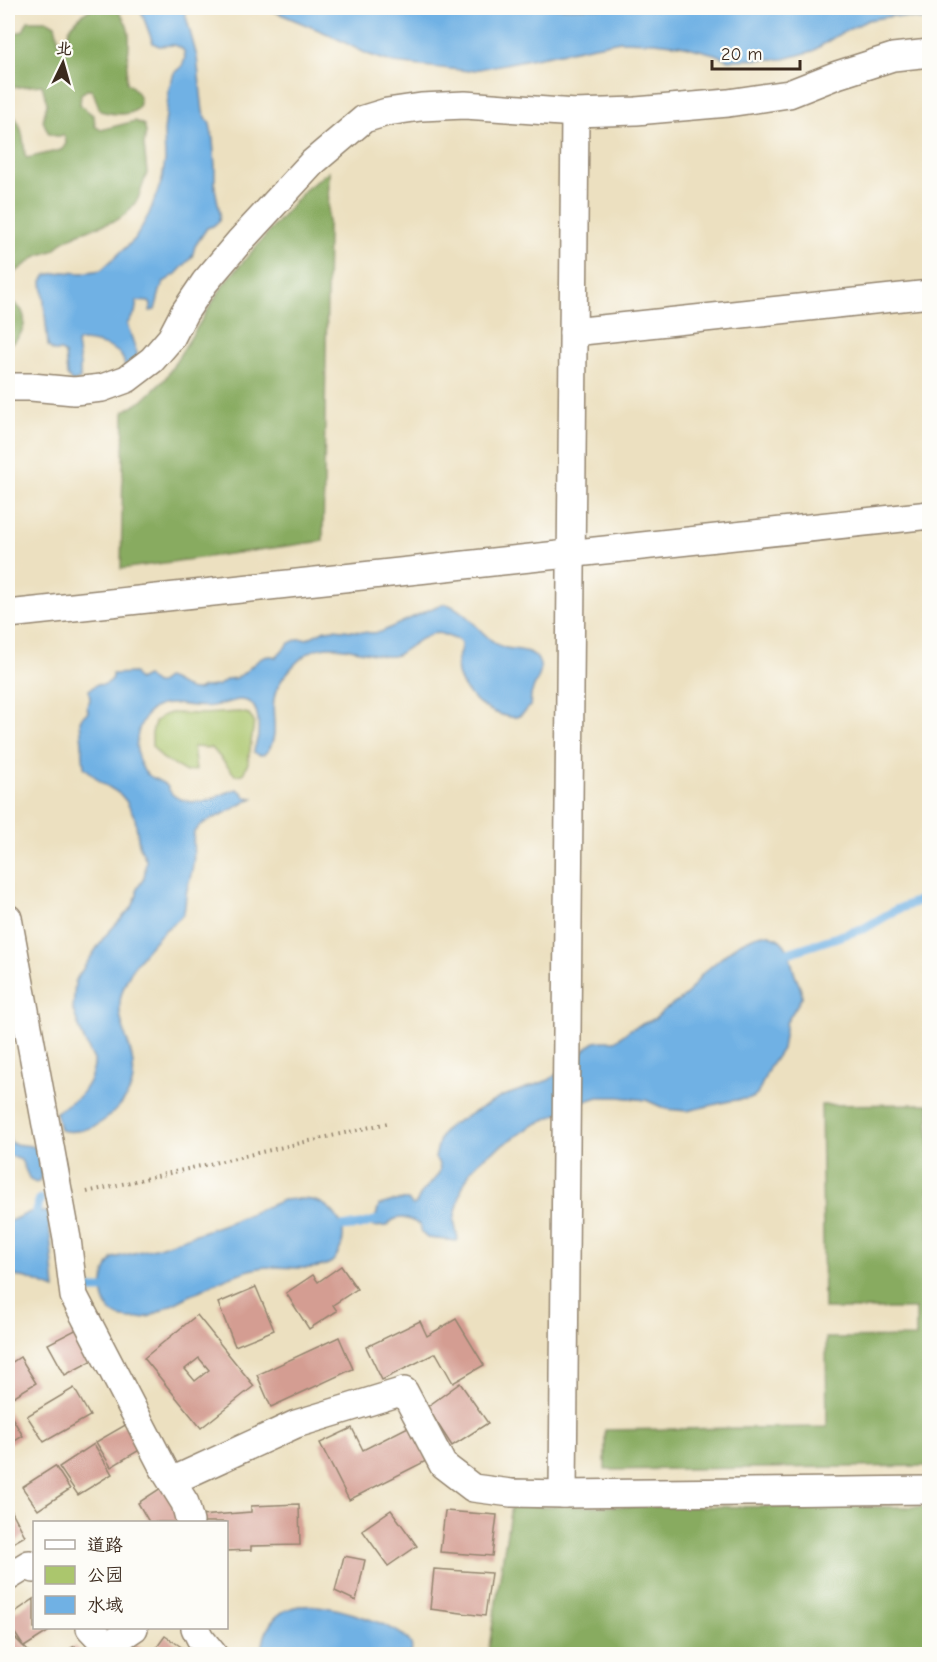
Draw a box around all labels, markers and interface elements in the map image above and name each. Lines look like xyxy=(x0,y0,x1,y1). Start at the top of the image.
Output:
north arrow xyxy=(33,33,93,93)
scale bar xyxy=(712,33,800,71)
text: 北 xyxy=(55,39,73,59)
text: 20 m xyxy=(721,44,762,65)
legend xyxy=(33,1521,228,1629)
text: 道路 xyxy=(87,1535,123,1556)
text: 公园 xyxy=(87,1565,123,1586)
text: 水域 xyxy=(87,1595,123,1616)

